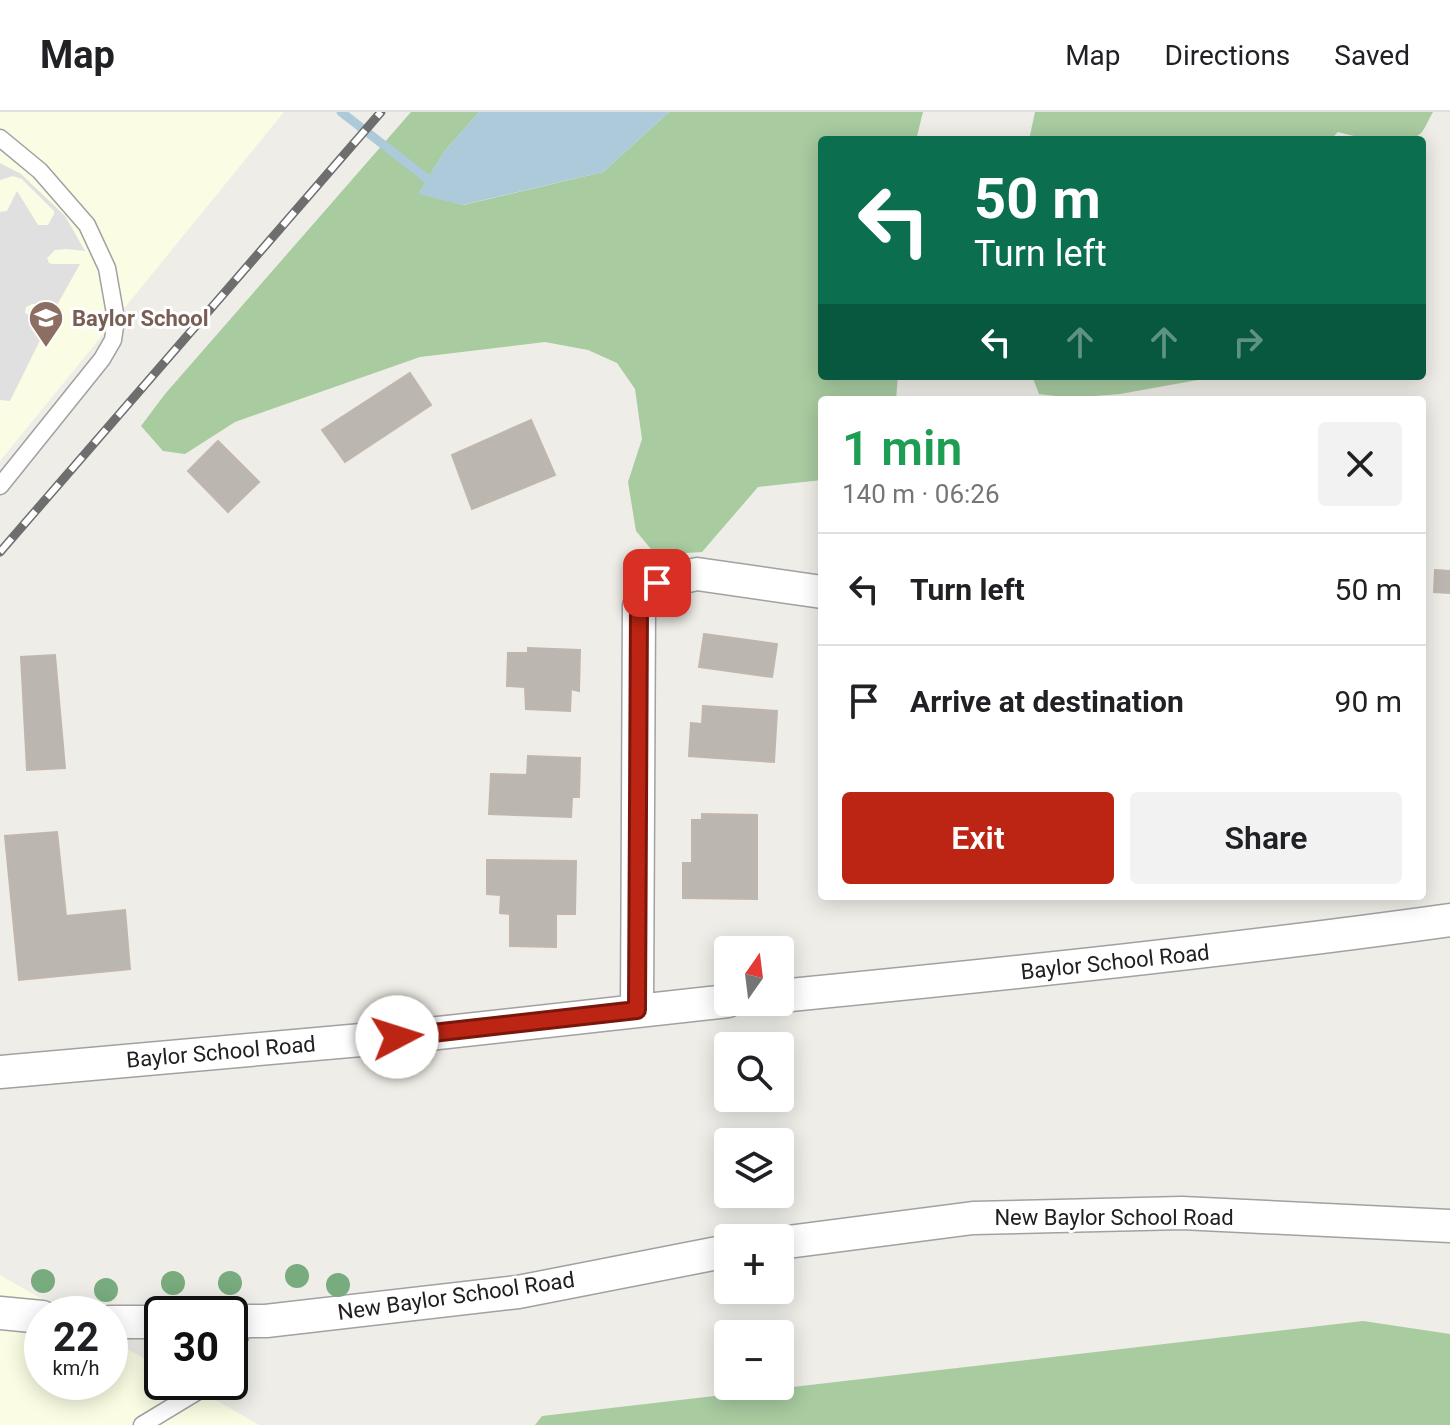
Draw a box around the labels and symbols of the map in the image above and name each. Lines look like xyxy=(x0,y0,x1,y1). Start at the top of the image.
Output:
school or university icon: Baylor School xyxy=(27,299,65,349)
place label: Baylor School xyxy=(72,306,208,331)
pin xyxy=(623,549,691,617)
north arrow xyxy=(714,936,794,1016)
street label: Baylor School Road xyxy=(1019,940,1211,984)
position arrow xyxy=(355,995,439,1079)
street label: Baylor School Road xyxy=(125,1031,317,1073)
street label: New Baylor School Road xyxy=(994,1205,1234,1230)
street label: New Baylor School Road xyxy=(336,1267,576,1325)
speed limit sign: 30 xyxy=(144,1296,248,1400)

